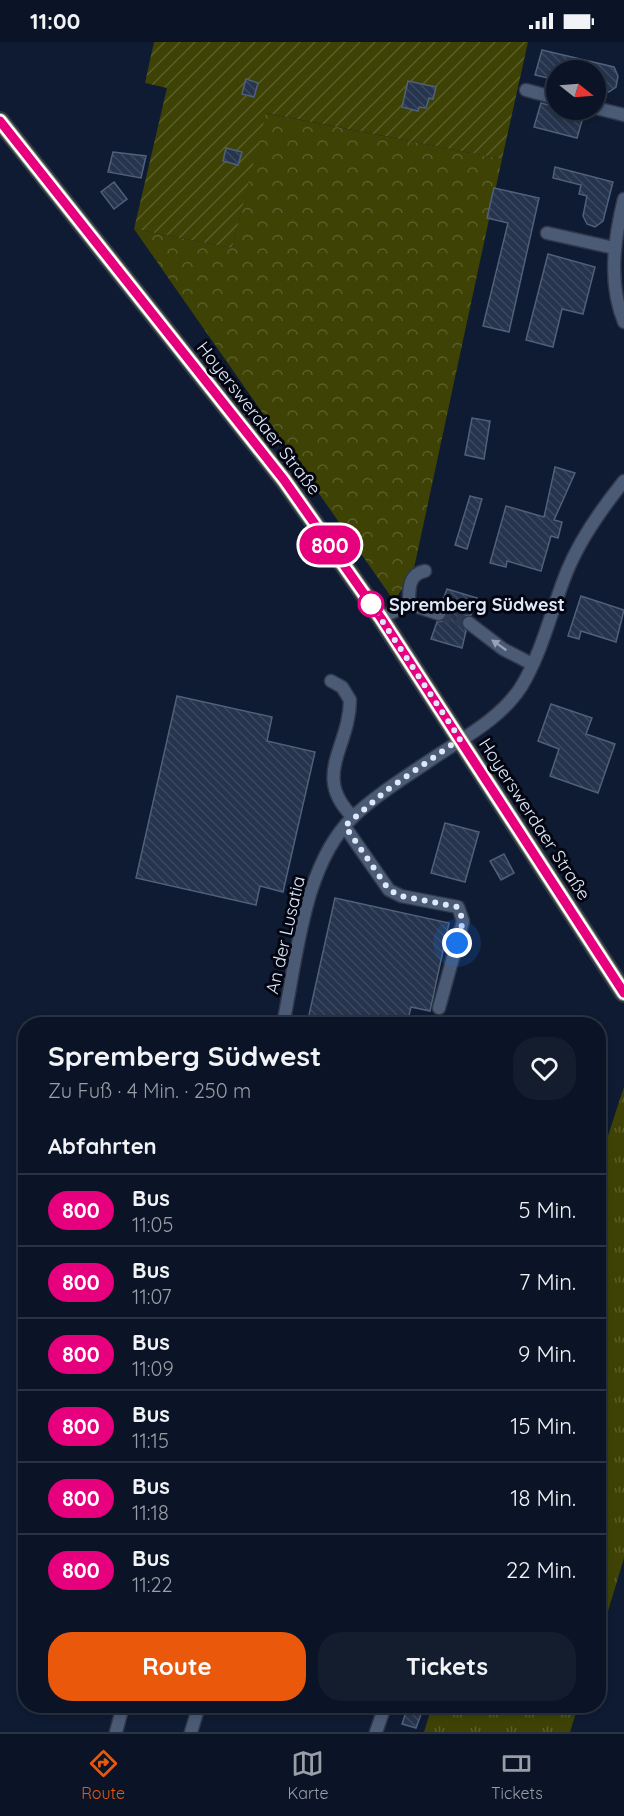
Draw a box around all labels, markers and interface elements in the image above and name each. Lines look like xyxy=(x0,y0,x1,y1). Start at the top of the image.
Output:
text: 11:00 xyxy=(30,7,80,35)
north arrow xyxy=(546,60,606,120)
map controls xyxy=(546,60,606,120)
street label: Hoyerswerdaer Straße xyxy=(192,337,326,499)
line badge: 800 xyxy=(296,526,364,564)
text: 800 xyxy=(311,532,349,558)
marker: Spremberg Südwest xyxy=(358,591,384,617)
place label: Spremberg Südwest xyxy=(389,593,565,616)
one-way arrow xyxy=(492,639,508,651)
street label: Hoyerswerdaer Straße xyxy=(474,734,596,904)
street label: An der Lusatia xyxy=(260,874,310,996)
your location xyxy=(442,928,472,958)
button: heart xyxy=(513,1037,576,1100)
text: Spremberg Südwest xyxy=(48,1038,321,1073)
text: Zu Fuß · 4 Min. · 250 m xyxy=(48,1078,251,1103)
text: Abfahrten xyxy=(48,1132,157,1160)
text: Bus xyxy=(132,1184,170,1212)
text: 5 Min. xyxy=(518,1196,576,1224)
text: 800 xyxy=(62,1197,100,1223)
text: 11:05 xyxy=(132,1212,173,1237)
text: Bus xyxy=(132,1256,170,1284)
text: 7 Min. xyxy=(519,1268,576,1296)
text: 800 xyxy=(62,1269,100,1295)
text: 11:07 xyxy=(132,1284,172,1309)
text: Bus xyxy=(132,1328,170,1356)
text: 9 Min. xyxy=(518,1340,576,1368)
text: 800 xyxy=(62,1341,100,1367)
text: 11:09 xyxy=(132,1356,174,1381)
text: Bus xyxy=(132,1400,170,1428)
text: 15 Min. xyxy=(510,1412,576,1440)
text: 800 xyxy=(62,1413,100,1439)
text: 11:15 xyxy=(132,1428,169,1453)
text: Bus xyxy=(132,1472,170,1500)
text: 18 Min. xyxy=(510,1484,576,1512)
text: 800 xyxy=(62,1485,100,1511)
text: 11:18 xyxy=(132,1500,169,1525)
text: Bus xyxy=(132,1544,170,1572)
text: 22 Min. xyxy=(506,1556,576,1584)
text: 800 xyxy=(62,1557,100,1583)
text: 11:22 xyxy=(132,1572,173,1597)
button: Route xyxy=(48,1632,306,1701)
button: Tickets xyxy=(318,1632,576,1701)
tab: Route xyxy=(81,1747,125,1803)
tab: Karte xyxy=(287,1747,328,1803)
tab: Tickets xyxy=(491,1747,543,1803)

